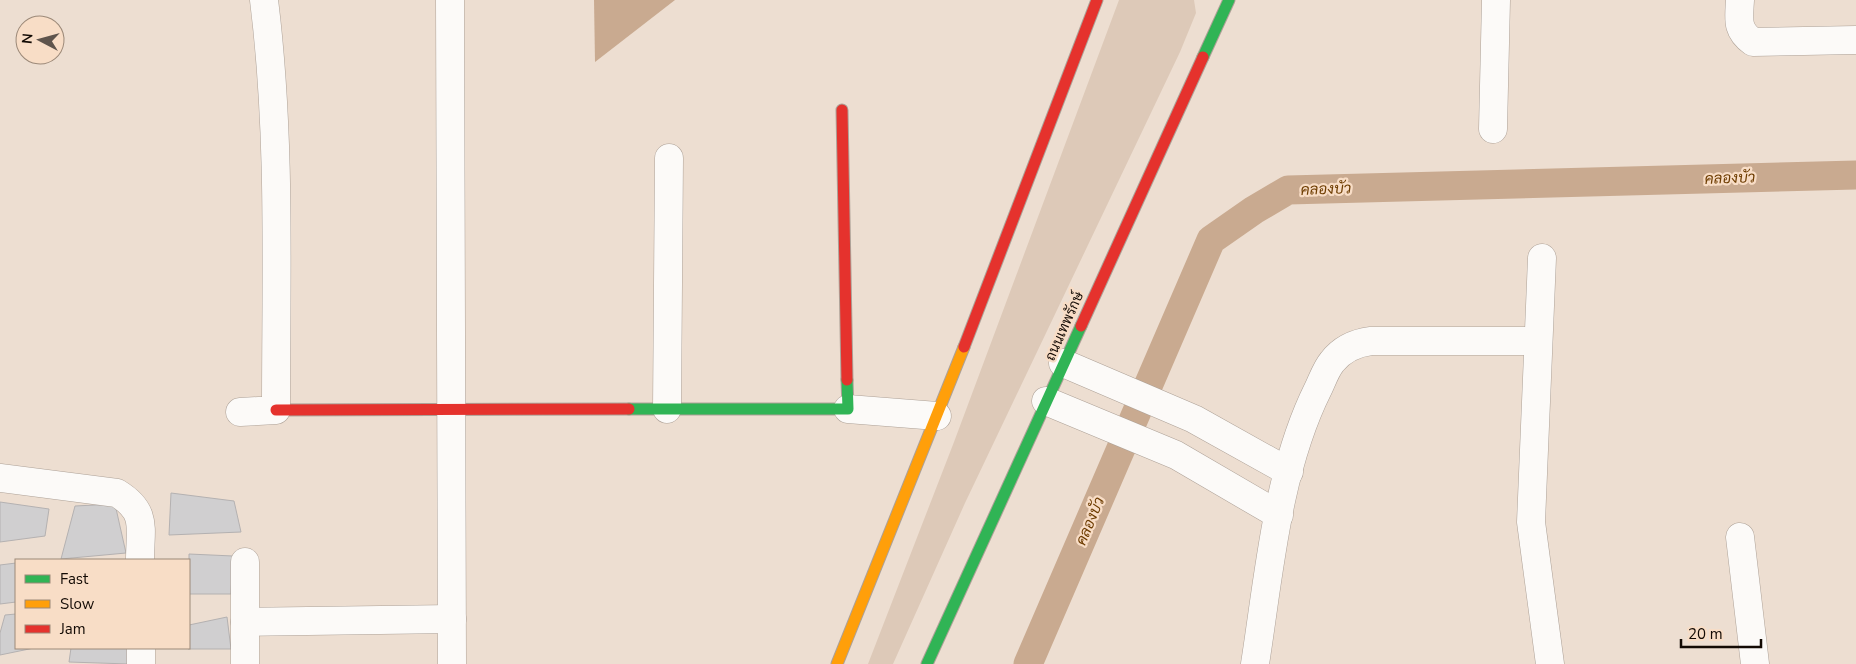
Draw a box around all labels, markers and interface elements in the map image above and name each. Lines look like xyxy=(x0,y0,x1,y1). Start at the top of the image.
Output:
north arrow xyxy=(15,15,65,65)
text: N xyxy=(18,32,38,45)
water label: คลองบัว xyxy=(1704,167,1756,189)
water label: คลองบัว xyxy=(1300,178,1352,200)
street label: ถนนเทพรักษ์ xyxy=(1041,288,1088,364)
water label: คลองบัว xyxy=(1071,493,1109,548)
legend xyxy=(15,559,190,649)
text: Fast xyxy=(60,569,89,589)
text: Slow xyxy=(60,594,95,614)
scale bar xyxy=(1681,616,1761,648)
text: Jam xyxy=(59,619,86,639)
text: 20 m xyxy=(1688,624,1723,644)

